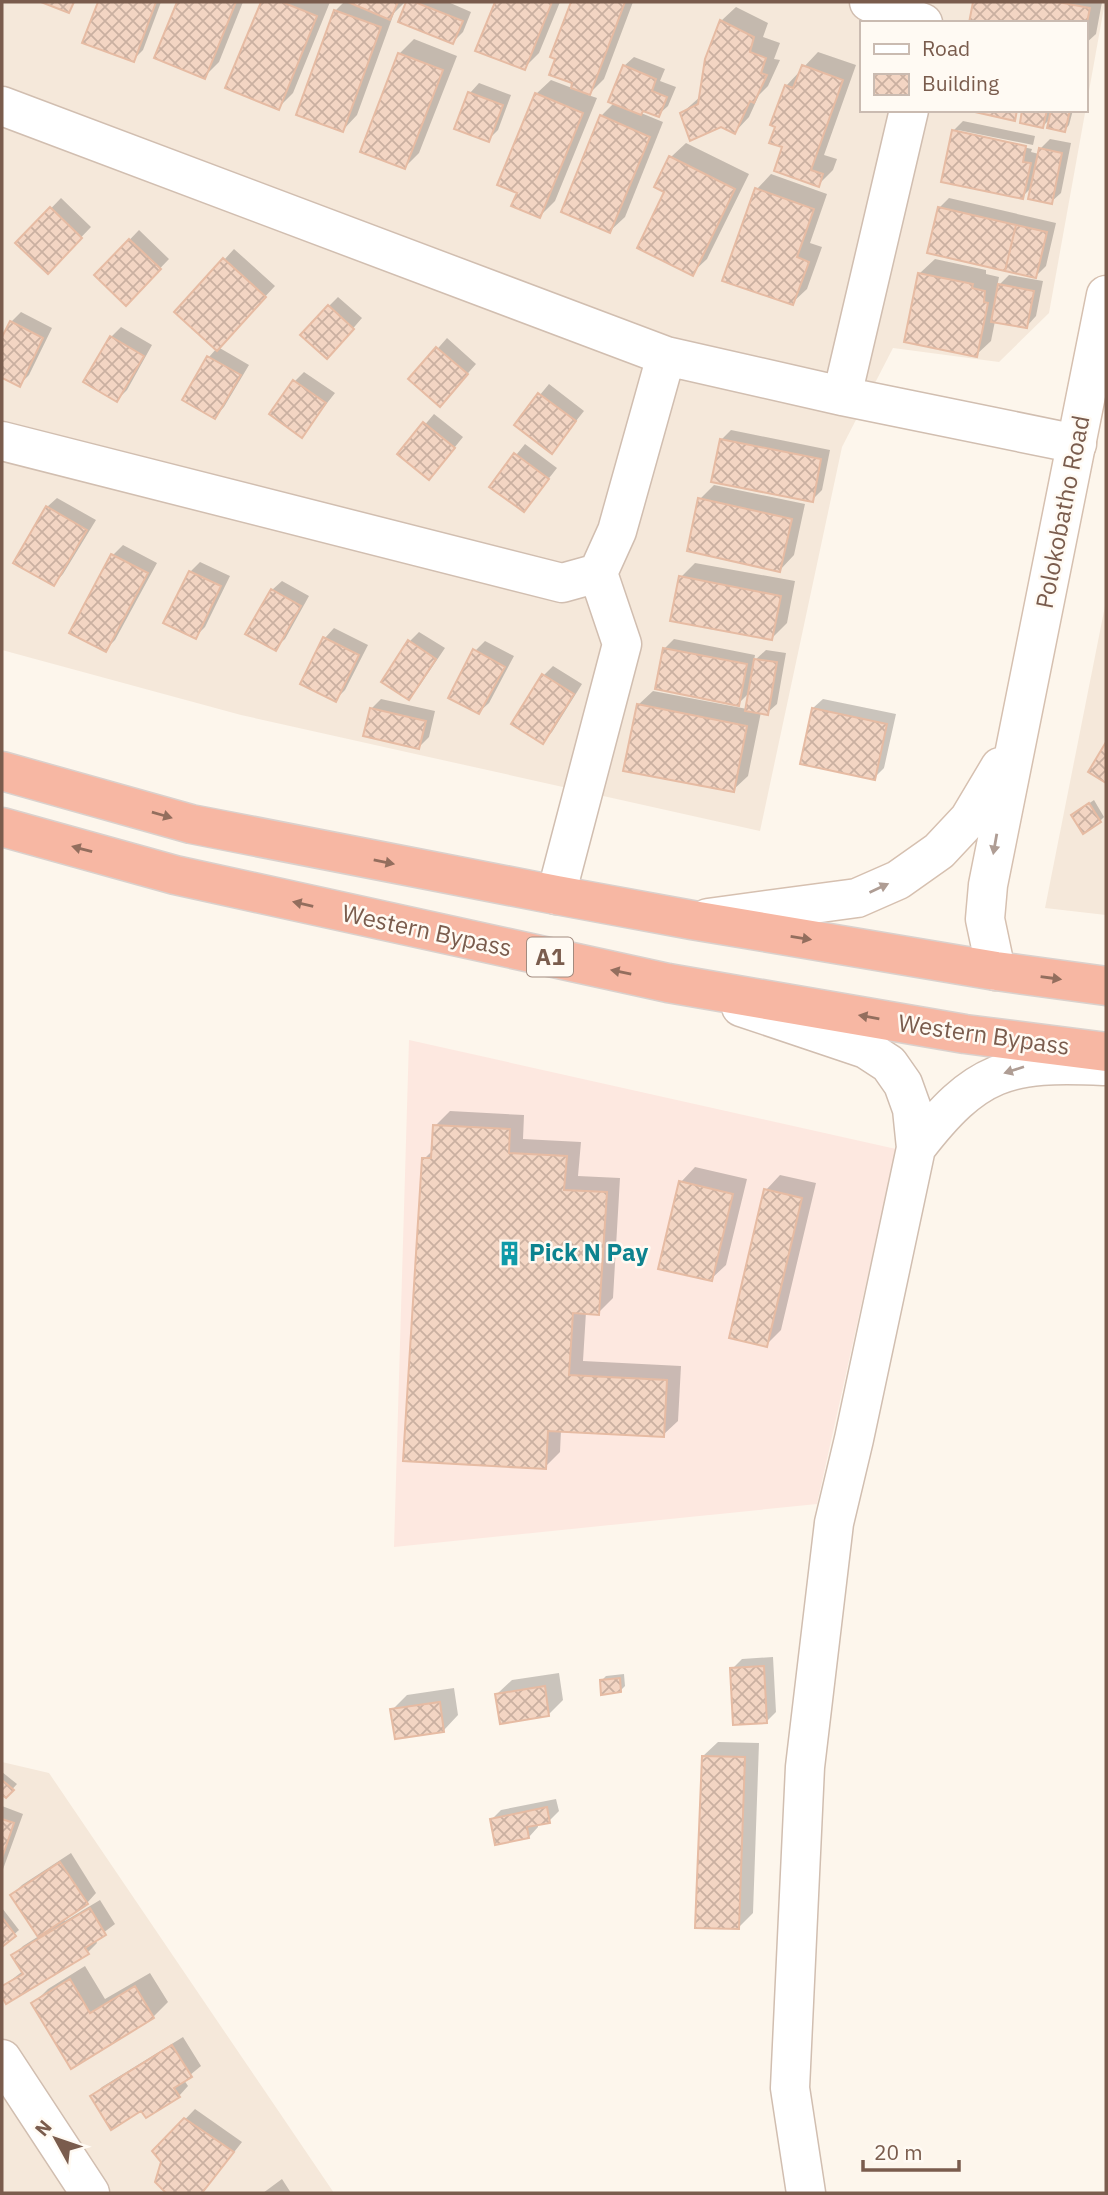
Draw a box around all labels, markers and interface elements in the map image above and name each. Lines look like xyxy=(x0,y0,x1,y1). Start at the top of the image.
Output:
legend xyxy=(860,21,1087,112)
text: Road xyxy=(922,34,970,62)
text: Building xyxy=(922,69,999,97)
street label: Polokobatho Road xyxy=(1028,412,1096,611)
one-way arrow xyxy=(152,811,173,821)
one-way arrow xyxy=(989,833,1000,855)
one-way arrow xyxy=(71,844,92,854)
one-way arrow xyxy=(374,856,396,867)
one-way arrow xyxy=(869,882,889,894)
street label: Western Bypass xyxy=(339,896,515,964)
one-way arrow xyxy=(292,898,314,909)
one-way arrow xyxy=(790,933,812,944)
road number: A1 xyxy=(527,938,573,976)
one-way arrow xyxy=(610,967,632,978)
one-way arrow xyxy=(1040,973,1062,984)
street label: Western Bypass xyxy=(896,1006,1072,1062)
one-way arrow xyxy=(858,1011,880,1022)
one-way arrow xyxy=(1004,1065,1025,1076)
place label: Pick N Pay xyxy=(529,1236,648,1268)
building icon: Pick N Pay xyxy=(495,1239,523,1267)
north arrow xyxy=(21,2104,91,2174)
text: N xyxy=(29,2115,57,2141)
scale bar xyxy=(863,2128,959,2172)
text: 20 m xyxy=(874,2138,923,2166)

